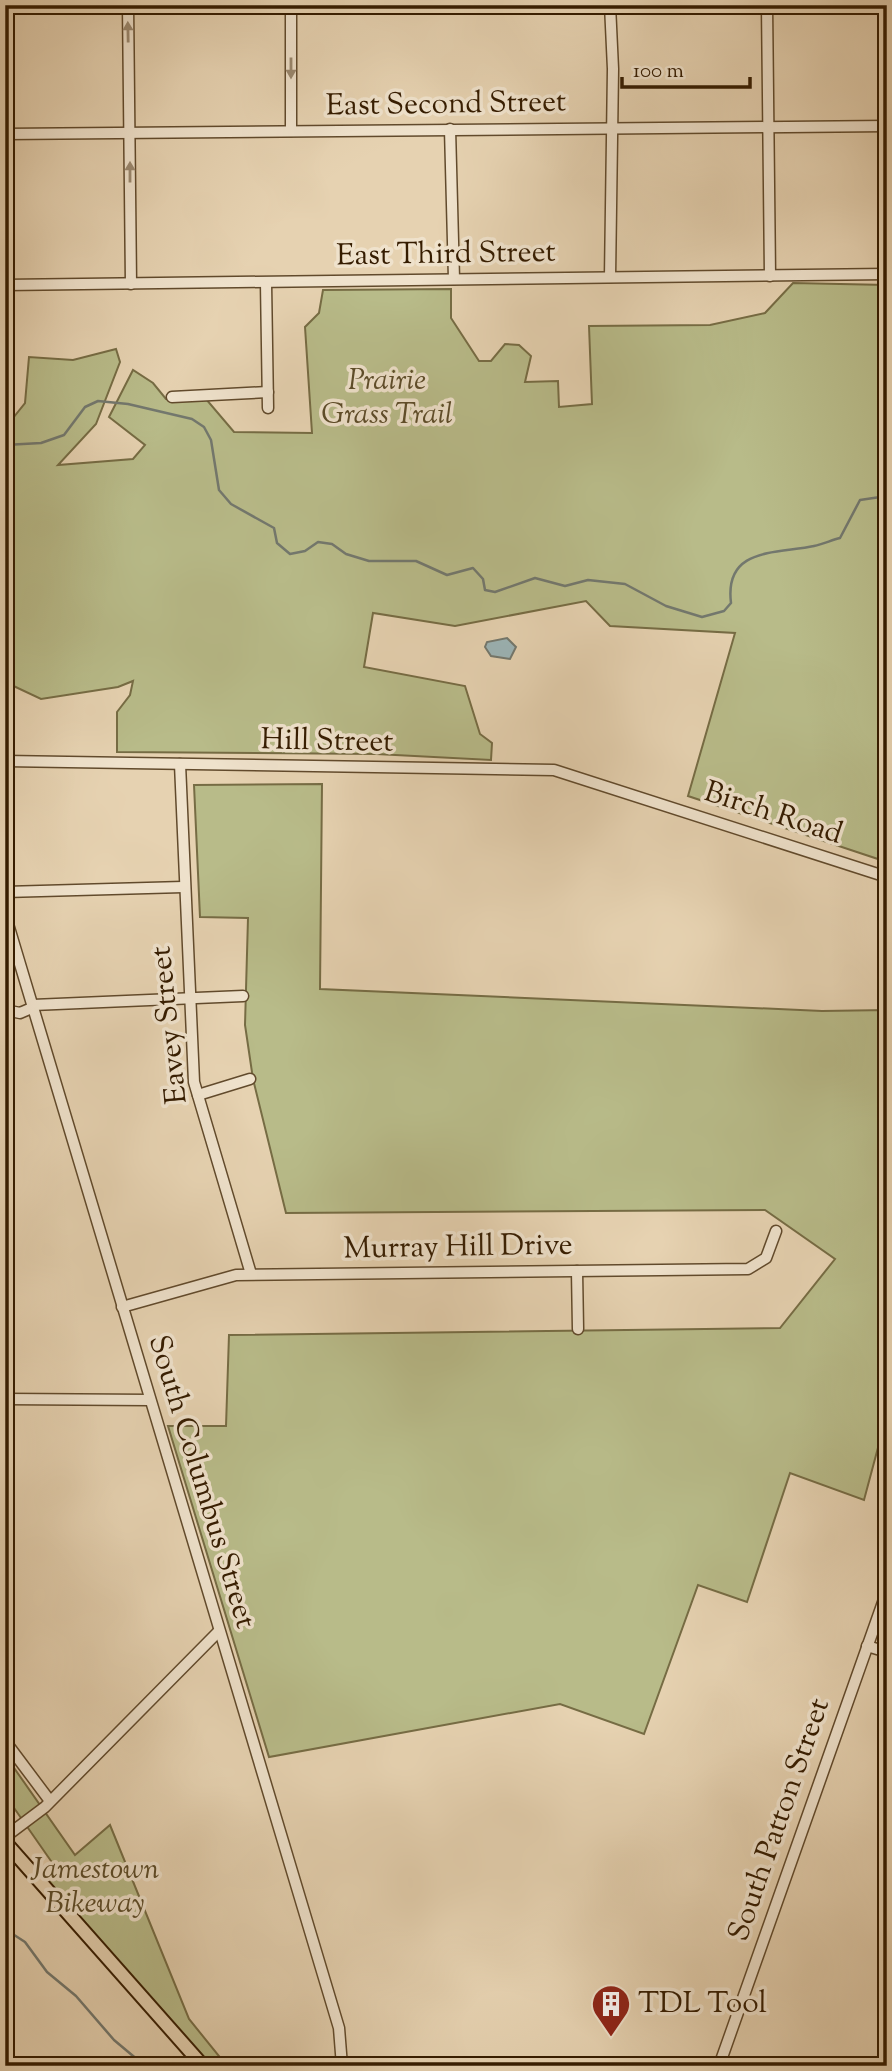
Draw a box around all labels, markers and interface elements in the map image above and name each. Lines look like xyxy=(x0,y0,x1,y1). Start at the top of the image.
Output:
one-way arrow xyxy=(123,21,134,43)
scale bar xyxy=(622,46,750,90)
one-way arrow xyxy=(285,57,297,79)
text: 100 m xyxy=(633,57,684,87)
street label: East Second Street xyxy=(325,81,567,129)
one-way arrow xyxy=(124,161,136,183)
street label: East Third Street xyxy=(336,232,556,278)
park label: Prairie Grass Trail xyxy=(321,360,453,437)
street label: Hill Street xyxy=(260,719,394,765)
street label: Birch Road xyxy=(698,771,848,857)
street label: Eavey Street xyxy=(140,944,200,1106)
street label: Murray Hill Drive xyxy=(343,1225,573,1271)
street label: South Columbus Street xyxy=(136,1330,266,1634)
street label: South Patton Street xyxy=(718,1693,842,1947)
park label: Jamestown Bikeway xyxy=(30,1849,160,1926)
building icon: TDL Tool xyxy=(590,1983,632,2038)
place label: TDL Tool xyxy=(638,1983,767,2026)

